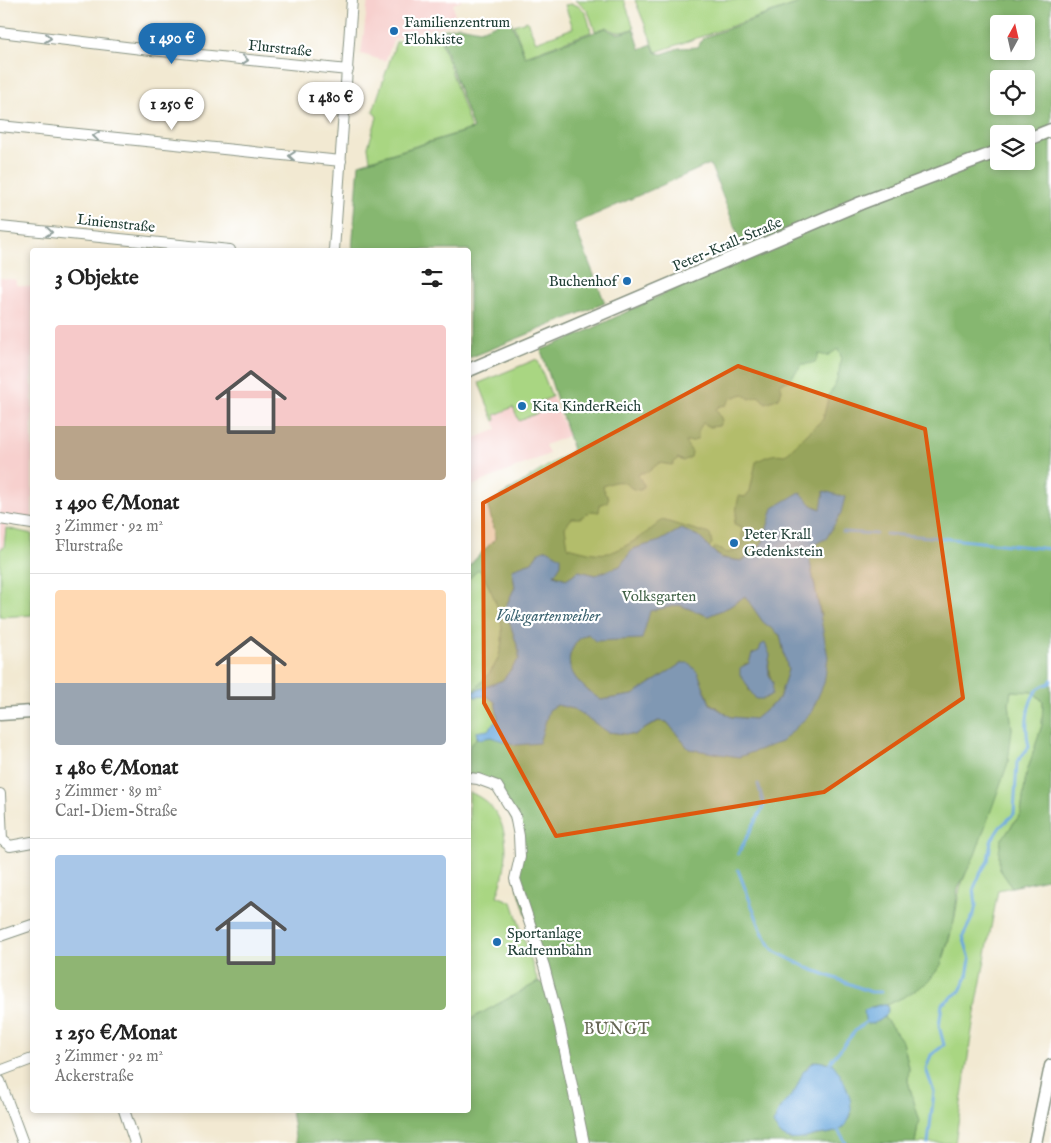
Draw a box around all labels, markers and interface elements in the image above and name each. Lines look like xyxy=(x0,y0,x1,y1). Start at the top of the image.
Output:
place label: Familienzentrum Flohkiste xyxy=(404,13,511,49)
north arrow xyxy=(990,15,1035,60)
map controls xyxy=(990,15,1035,170)
pin: 1 490 € xyxy=(126,22,218,65)
marker: Familienzentrum Flohkiste xyxy=(388,25,400,37)
text: 1 490 € xyxy=(149,29,195,49)
one-way arrow xyxy=(45,32,53,43)
street label: Flurstraße xyxy=(247,36,313,61)
one-way arrow xyxy=(241,54,249,65)
button: locate xyxy=(990,70,1035,115)
pin: 1 480 € xyxy=(285,82,377,124)
pin: 1 250 € xyxy=(126,88,218,131)
text: 1 480 € xyxy=(309,88,353,108)
text: 1 250 € xyxy=(150,95,194,115)
button: layers xyxy=(990,125,1035,170)
one-way arrow xyxy=(92,131,100,142)
one-way arrow xyxy=(288,151,296,162)
street label: Linienstraße xyxy=(76,210,156,237)
street label: Peter-Krall-Straße xyxy=(669,213,785,276)
one-way arrow xyxy=(45,226,53,237)
icon: filters xyxy=(418,264,446,292)
text: 3 Objekte xyxy=(55,265,139,292)
place label: Buchenhof xyxy=(549,272,620,291)
marker: Buchenhof xyxy=(621,275,633,287)
icon: home xyxy=(206,357,296,447)
place label: Kita KinderReich xyxy=(532,397,641,416)
marker: Kita KinderReich xyxy=(516,400,528,412)
text: 1 490 €/Monat xyxy=(55,490,179,517)
text: 3 Zimmer · 92 m² xyxy=(55,517,163,537)
place label: Peter Krall Gedenkstein xyxy=(744,525,823,561)
text: Flurstraße xyxy=(55,537,123,557)
marker: Peter Krall Gedenkstein xyxy=(728,537,740,549)
park label: Volksgarten xyxy=(621,587,696,606)
water label: Volksgartenweiher xyxy=(496,607,601,627)
icon: home xyxy=(206,623,296,713)
text: 1 480 €/Monat xyxy=(55,755,179,782)
text: 3 Zimmer · 89 m² xyxy=(55,782,162,802)
text: Carl-Diem-Straße xyxy=(55,802,177,822)
icon: home xyxy=(206,888,296,978)
place label: Sportanlage Radrennbahn xyxy=(507,924,592,960)
marker: Sportanlage Radrennbahn xyxy=(491,936,503,948)
text: 1 250 €/Monat xyxy=(55,1020,177,1047)
district label: BUNGT xyxy=(584,1020,650,1040)
text: 3 Zimmer · 92 m² xyxy=(55,1047,163,1067)
text: Ackerstraße xyxy=(55,1067,134,1087)

